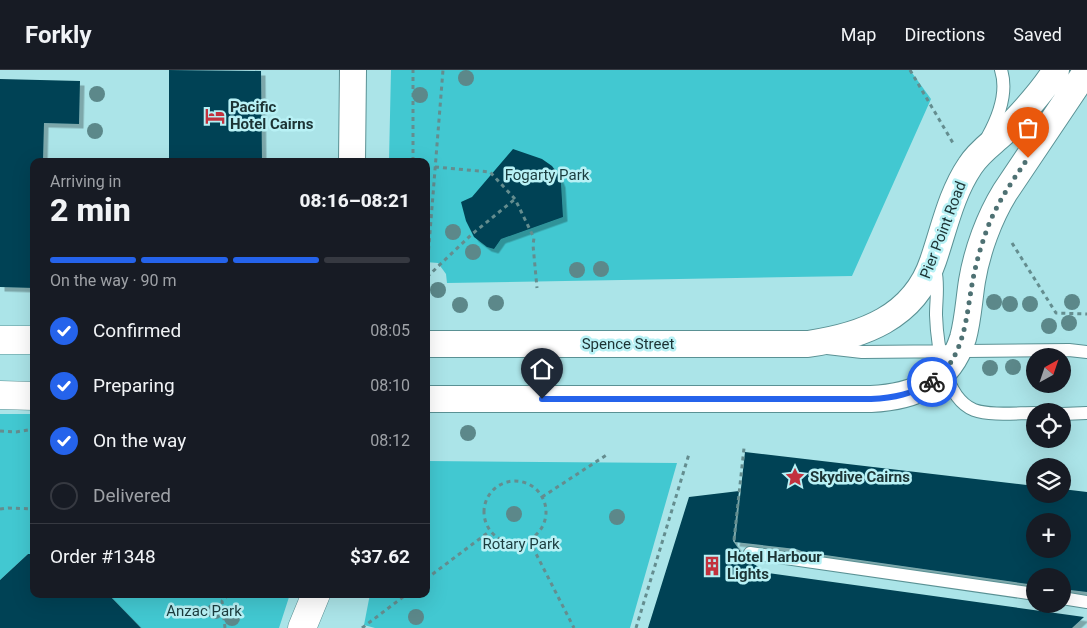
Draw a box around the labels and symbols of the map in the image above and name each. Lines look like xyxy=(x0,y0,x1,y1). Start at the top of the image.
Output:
place label: Pacific Hotel Cairns xyxy=(230,98,314,133)
hotel icon: Pacific Hotel Cairns xyxy=(204,105,226,127)
pin xyxy=(1007,107,1049,158)
park label: Fogarty Park xyxy=(505,166,590,184)
street label: Pier Point Road xyxy=(916,179,970,281)
street label: Spence Street xyxy=(582,335,674,353)
pin xyxy=(521,348,563,399)
north arrow xyxy=(1026,348,1071,392)
courier xyxy=(907,357,957,407)
place icon: Skydive Cairns xyxy=(784,466,806,488)
place label: Skydive Cairns xyxy=(810,468,910,486)
park label: Rotary Park xyxy=(482,535,560,553)
place label: Hotel Harbour Lights xyxy=(727,548,822,583)
building icon: Hotel Harbour Lights xyxy=(701,555,723,577)
park label: Anzac Park xyxy=(166,602,242,620)

